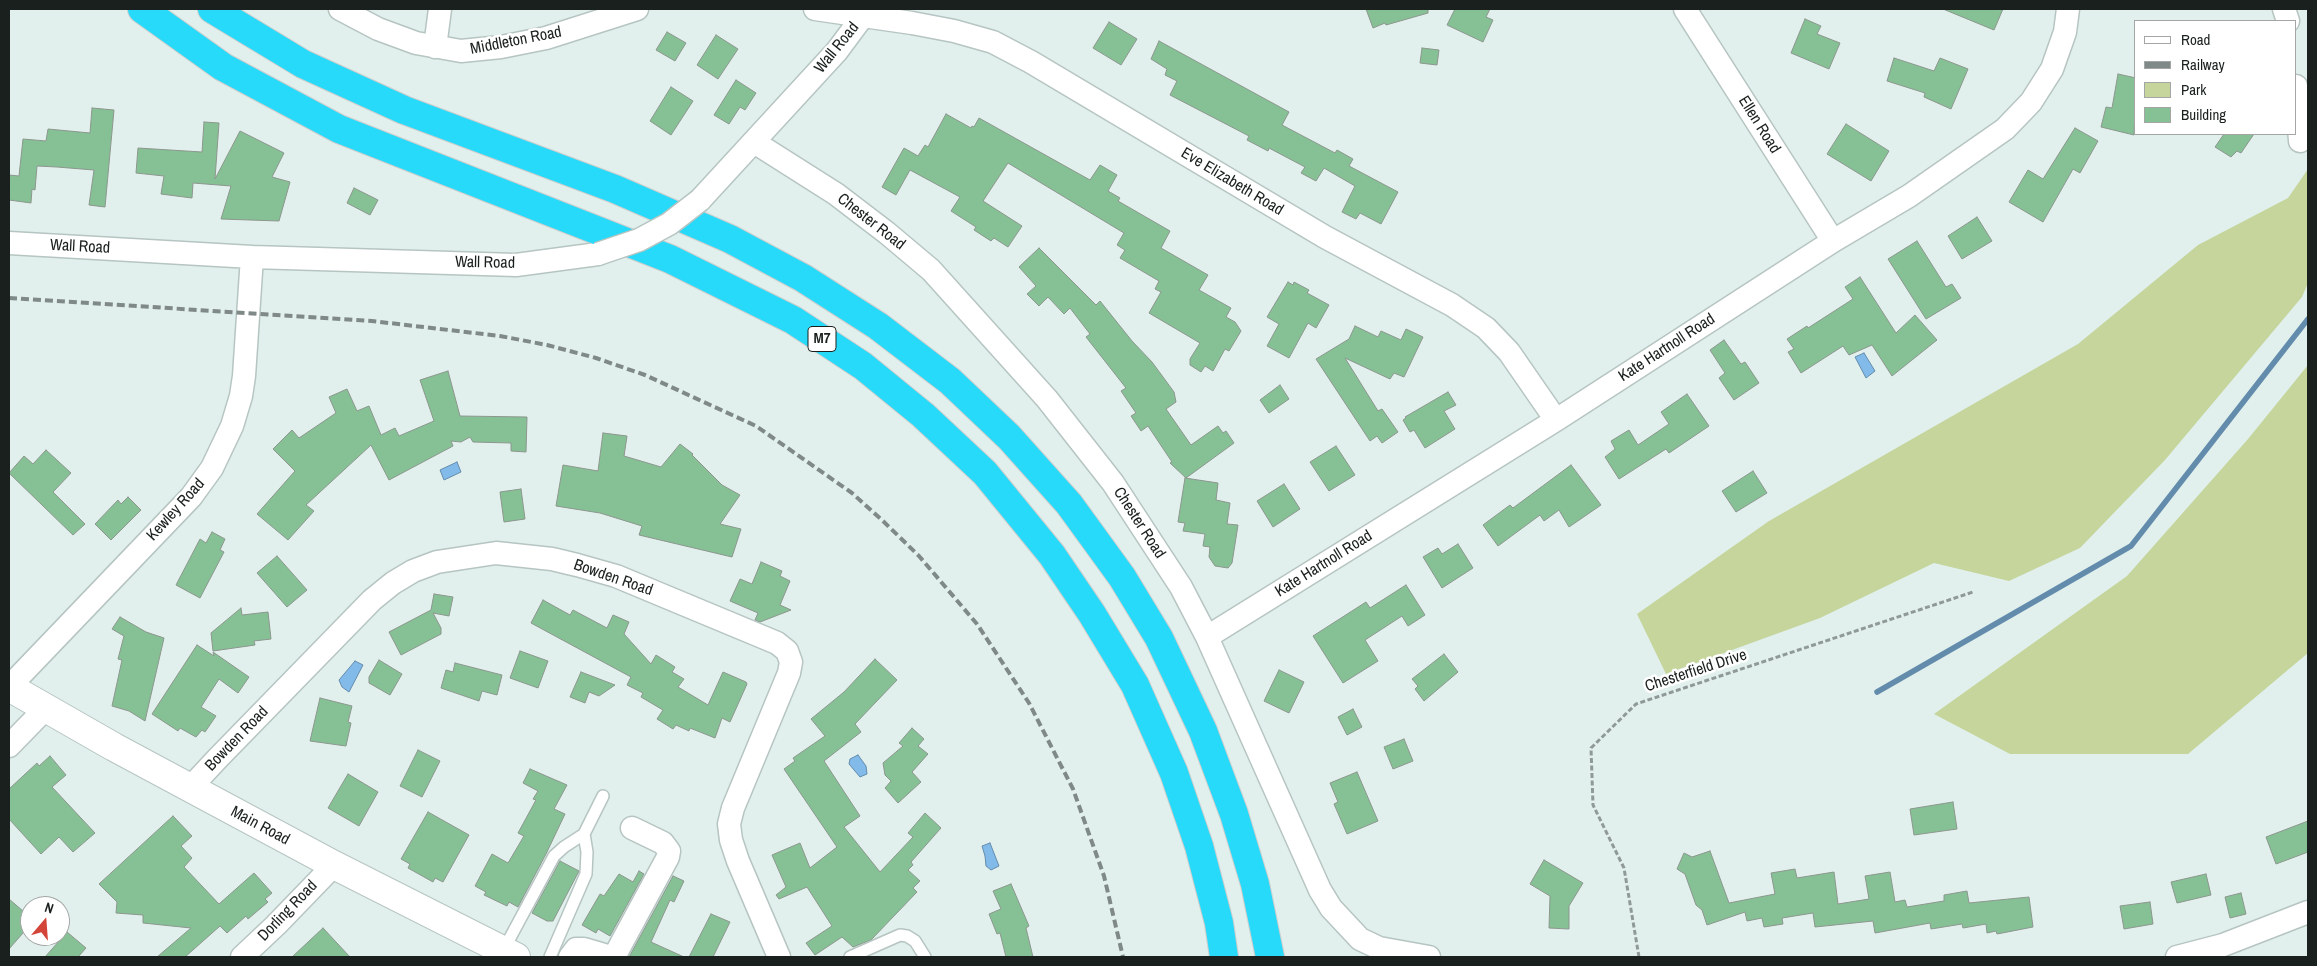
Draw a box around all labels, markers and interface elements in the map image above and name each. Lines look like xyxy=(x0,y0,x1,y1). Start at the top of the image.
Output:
street label: Wall Road xyxy=(811,19,863,77)
legend xyxy=(2134,20,2297,135)
street label: Middleton Road xyxy=(469,23,563,59)
text: Road xyxy=(2181,29,2210,50)
text: Railway xyxy=(2181,54,2225,75)
text: Park xyxy=(2181,79,2206,100)
street label: Ellen Road xyxy=(1734,93,1784,157)
text: Building xyxy=(2181,104,2226,125)
street label: Eve Elizabeth Road xyxy=(1177,144,1287,220)
street label: Chester Road xyxy=(833,190,909,254)
street label: Wall Road xyxy=(50,236,110,258)
street label: Wall Road xyxy=(455,253,515,273)
street label: Kate Hartnoll Road xyxy=(1615,310,1719,386)
road number: M7 xyxy=(808,326,836,352)
street label: Kewley Road xyxy=(143,475,209,545)
street label: Chester Road xyxy=(1109,484,1169,562)
street label: Kate Hartnoll Road xyxy=(1272,526,1376,602)
street label: Bowden Road xyxy=(571,556,655,600)
street label: Chesterfield Drive xyxy=(1643,646,1749,696)
street label: Bowden Road xyxy=(201,703,273,775)
street label: Main Road xyxy=(227,802,293,850)
street label: Dorling Road xyxy=(254,877,322,945)
north arrow xyxy=(20,896,70,946)
text: N xyxy=(43,898,56,918)

